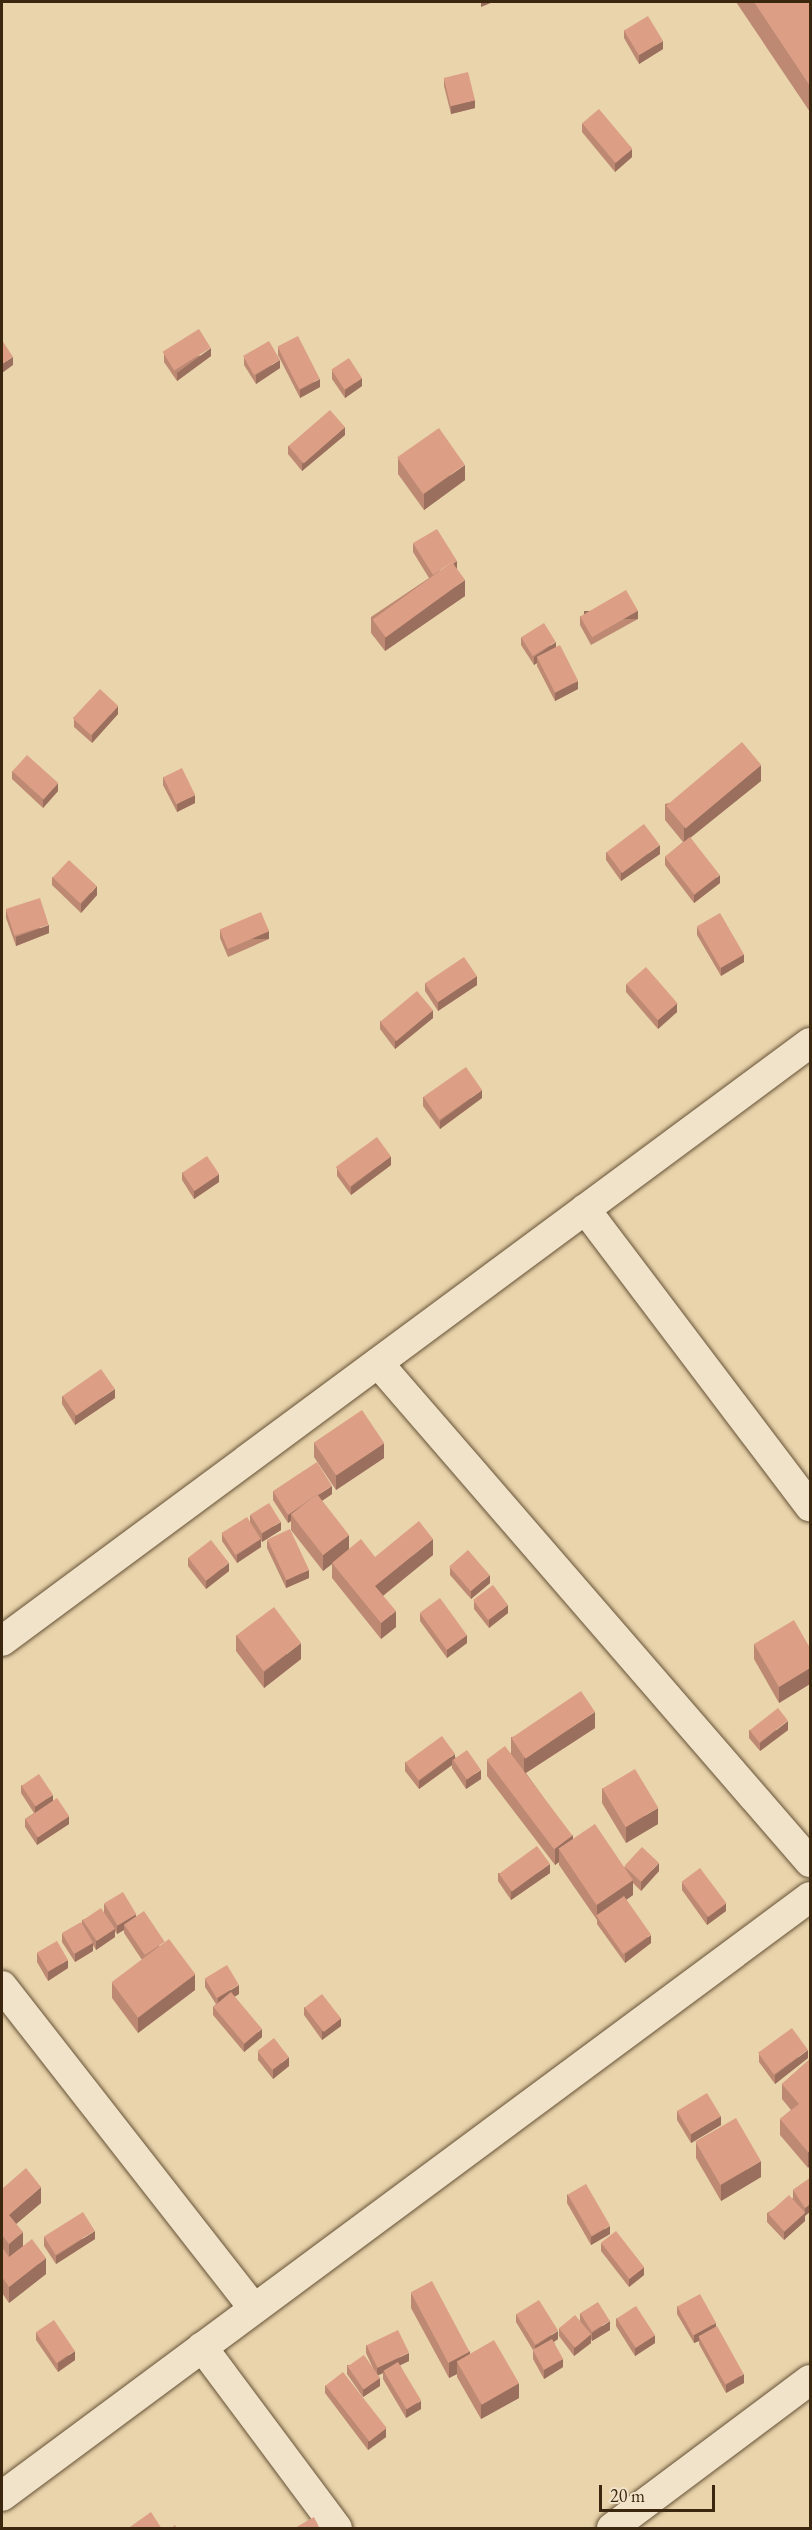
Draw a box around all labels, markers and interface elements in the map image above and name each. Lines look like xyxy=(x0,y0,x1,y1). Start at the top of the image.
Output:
scale bar xyxy=(602,2473,718,2511)
text: 20 m xyxy=(610,2484,645,2507)

